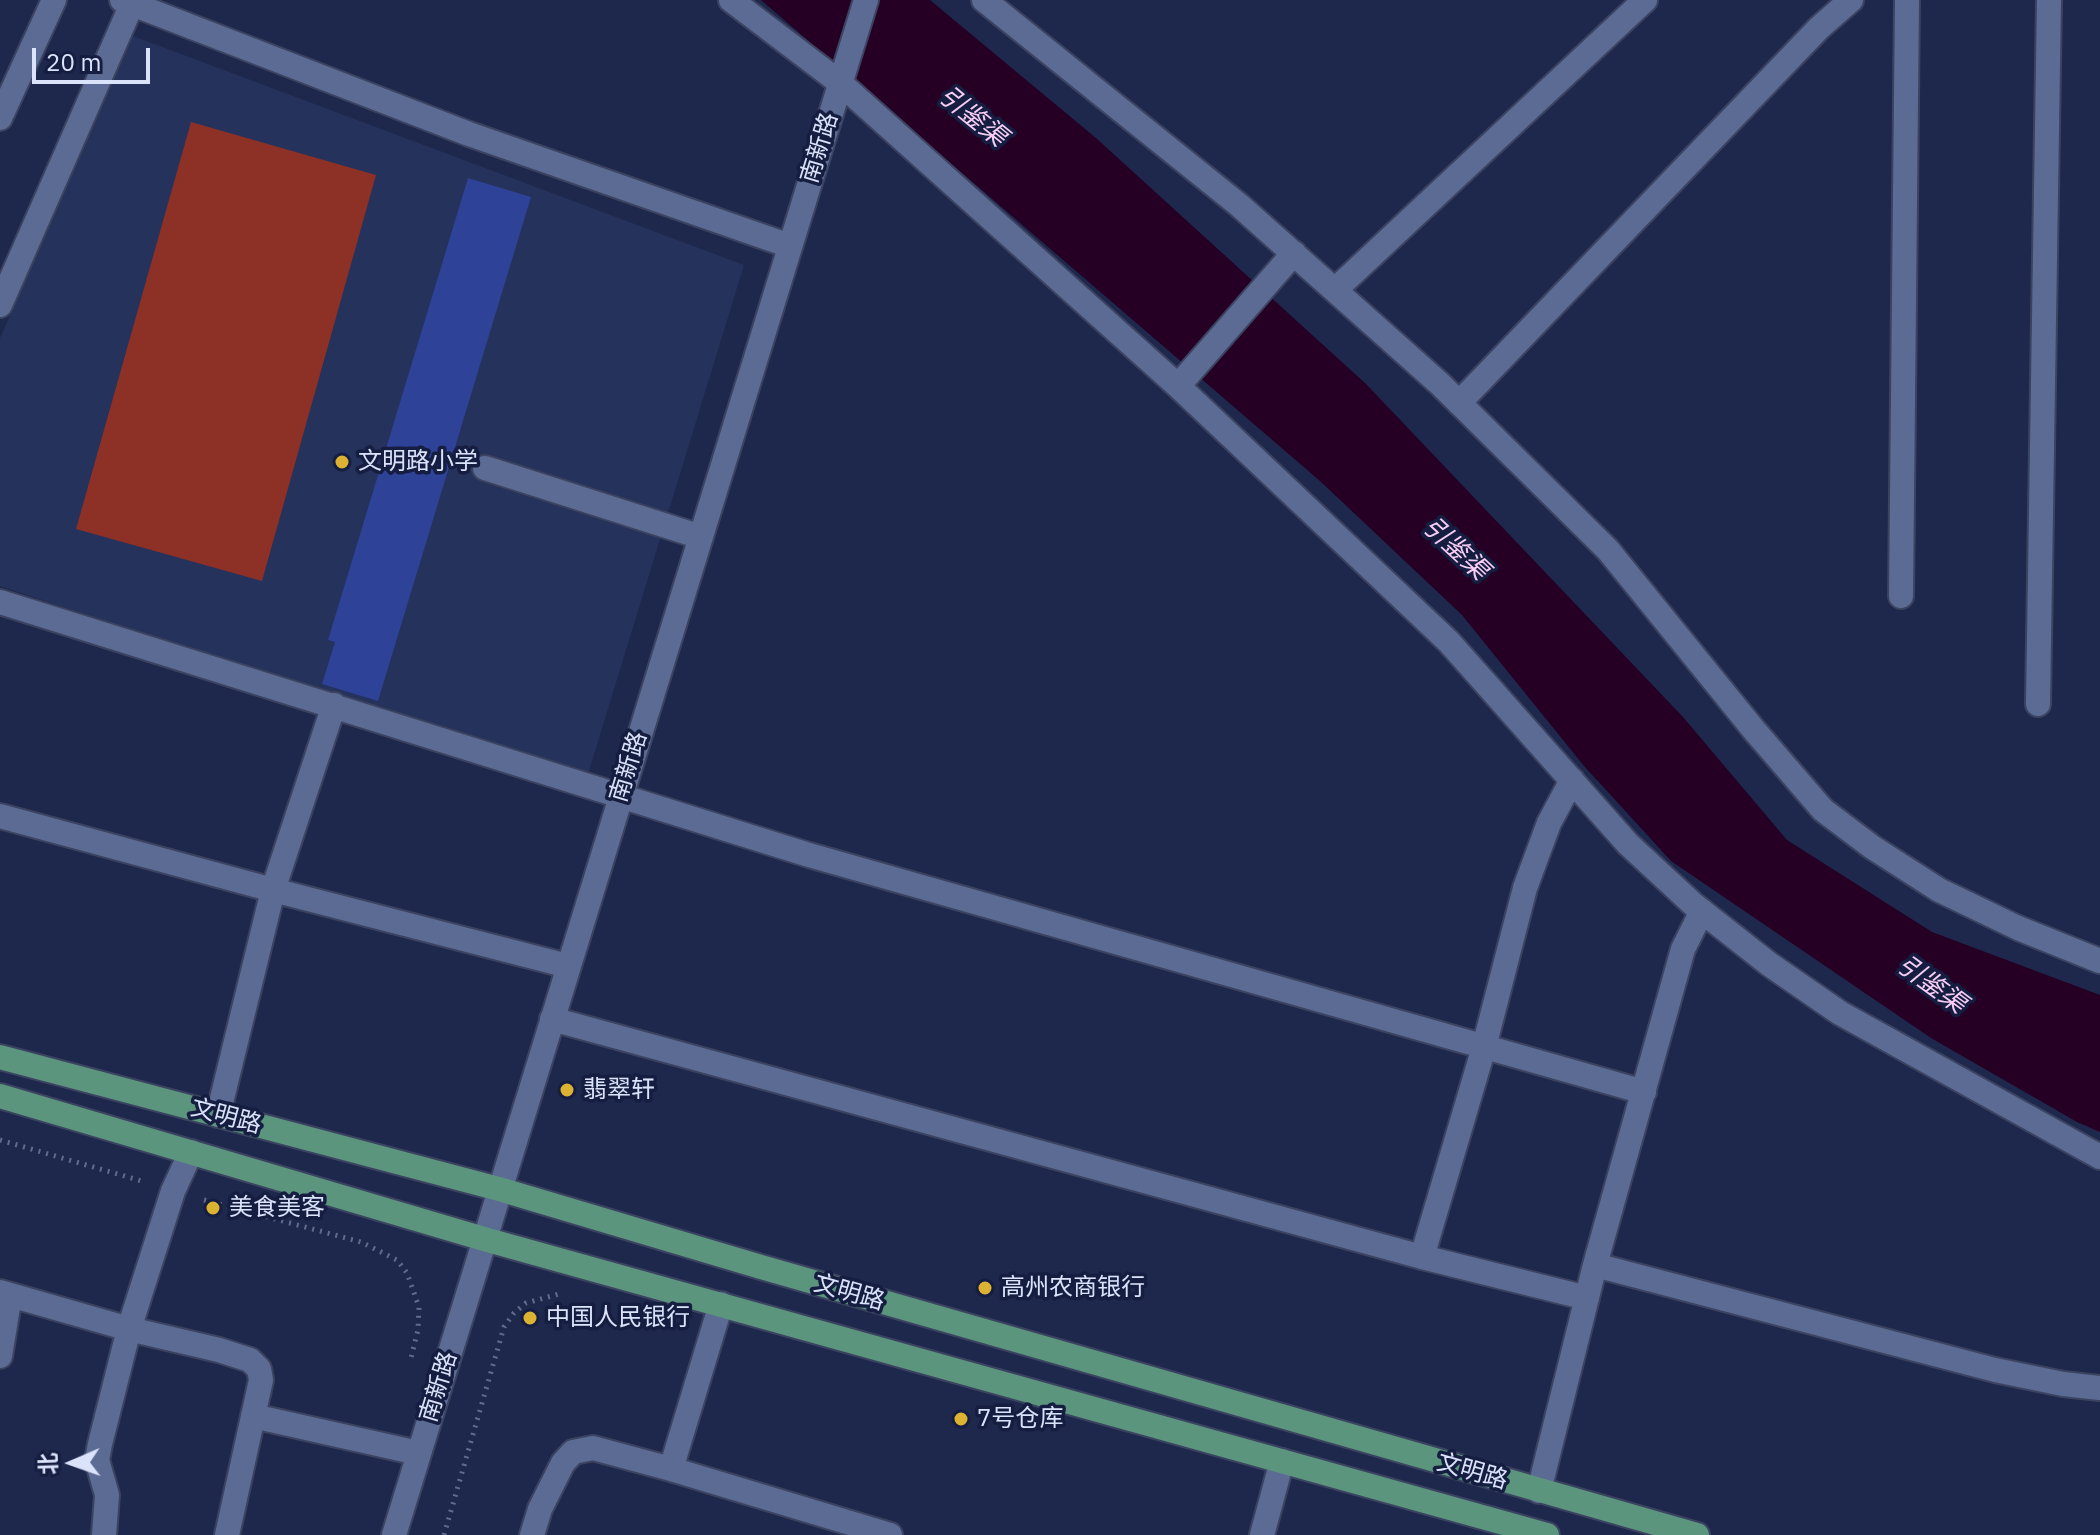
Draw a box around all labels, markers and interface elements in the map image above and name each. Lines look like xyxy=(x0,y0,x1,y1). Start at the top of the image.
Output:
scale bar xyxy=(36,32,154,82)
text: 20 m xyxy=(46,46,101,78)
water label: 引鉴渠 xyxy=(932,80,1012,154)
street label: 南新路 xyxy=(796,109,844,187)
place label: 文明路小学 xyxy=(358,448,478,476)
marker: 文明路小学 xyxy=(333,453,351,471)
water label: 引鉴渠 xyxy=(1416,511,1494,587)
street label: 南新路 xyxy=(605,728,653,806)
water label: 引鉴渠 xyxy=(1890,949,1972,1021)
place label: 翡翠轩 xyxy=(583,1076,655,1104)
marker: 翡翠轩 xyxy=(558,1081,576,1099)
street label: 文明路 xyxy=(187,1094,265,1140)
place label: 美食美客 xyxy=(229,1194,325,1222)
marker: 美食美客 xyxy=(204,1199,222,1217)
street label: 文明路 xyxy=(810,1269,888,1317)
place label: 高州农商银行 xyxy=(1001,1274,1145,1302)
marker: 高州农商银行 xyxy=(976,1279,994,1297)
place label: 中国人民银行 xyxy=(546,1304,690,1332)
marker: 中国人民银行 xyxy=(521,1309,539,1327)
street label: 南新路 xyxy=(415,1348,463,1426)
place label: 7号仓库 xyxy=(977,1405,1063,1433)
marker: 7号仓库 xyxy=(952,1410,970,1428)
north arrow xyxy=(32,1423,112,1503)
street label: 文明路 xyxy=(1433,1448,1511,1496)
text: 北 xyxy=(33,1452,62,1475)

